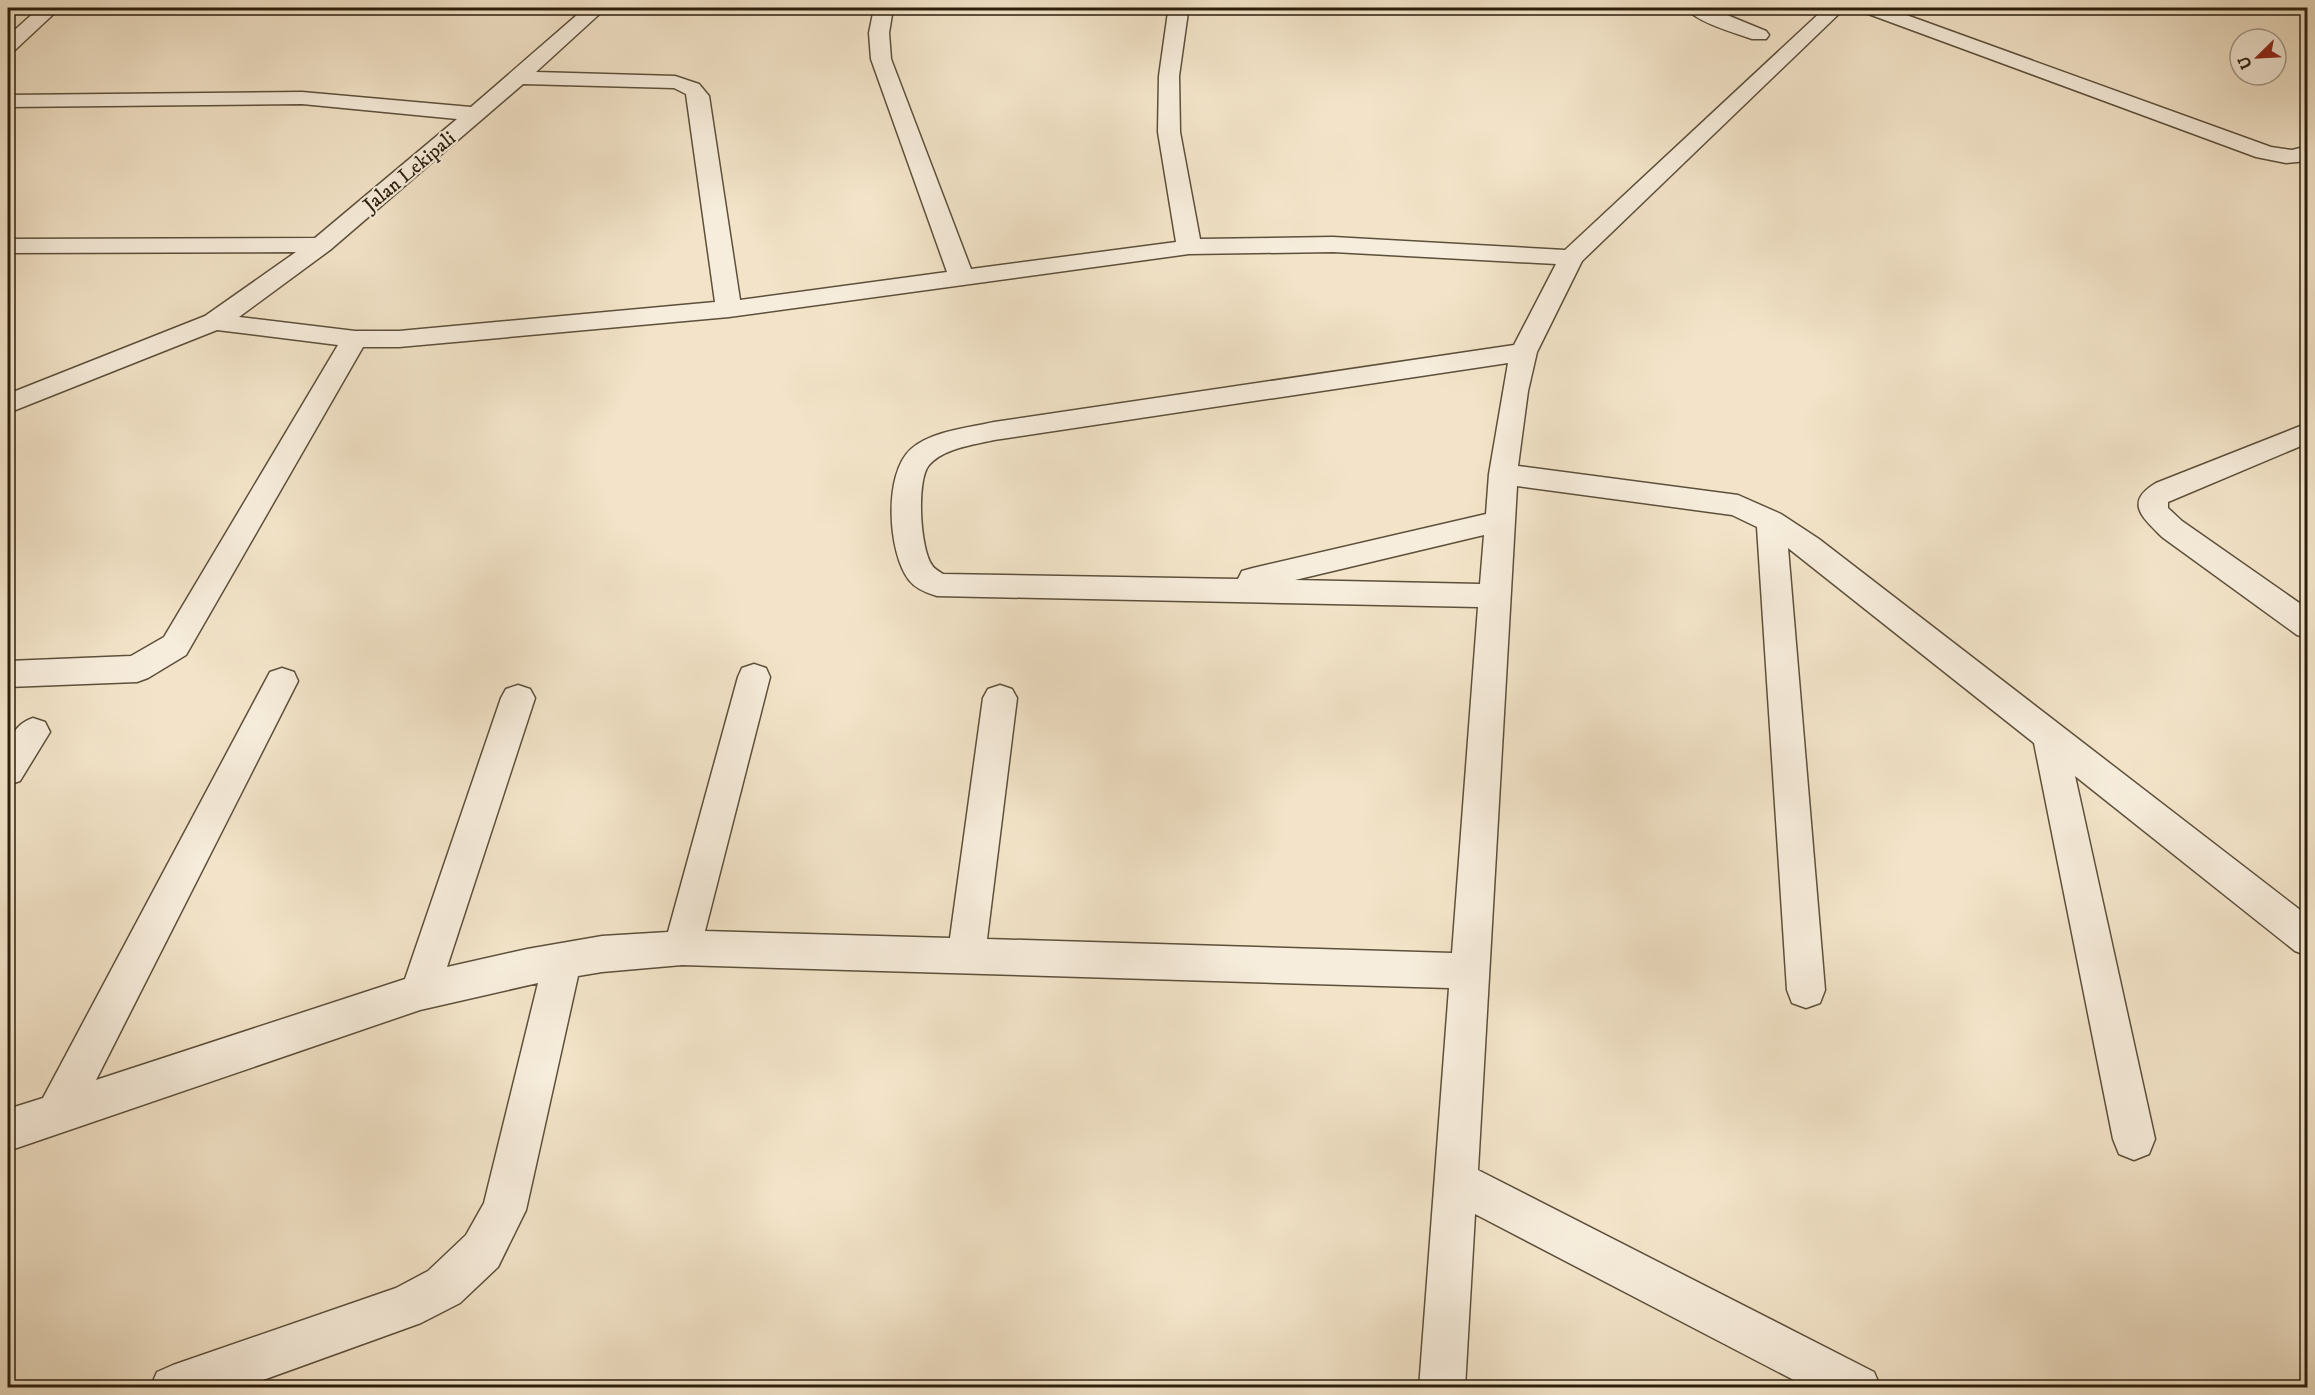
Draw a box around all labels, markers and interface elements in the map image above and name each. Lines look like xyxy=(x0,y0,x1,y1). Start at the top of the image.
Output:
north arrow xyxy=(2228,27,2288,87)
text: U xyxy=(2233,52,2257,72)
street label: Jalan Lekipali xyxy=(357,126,461,219)

